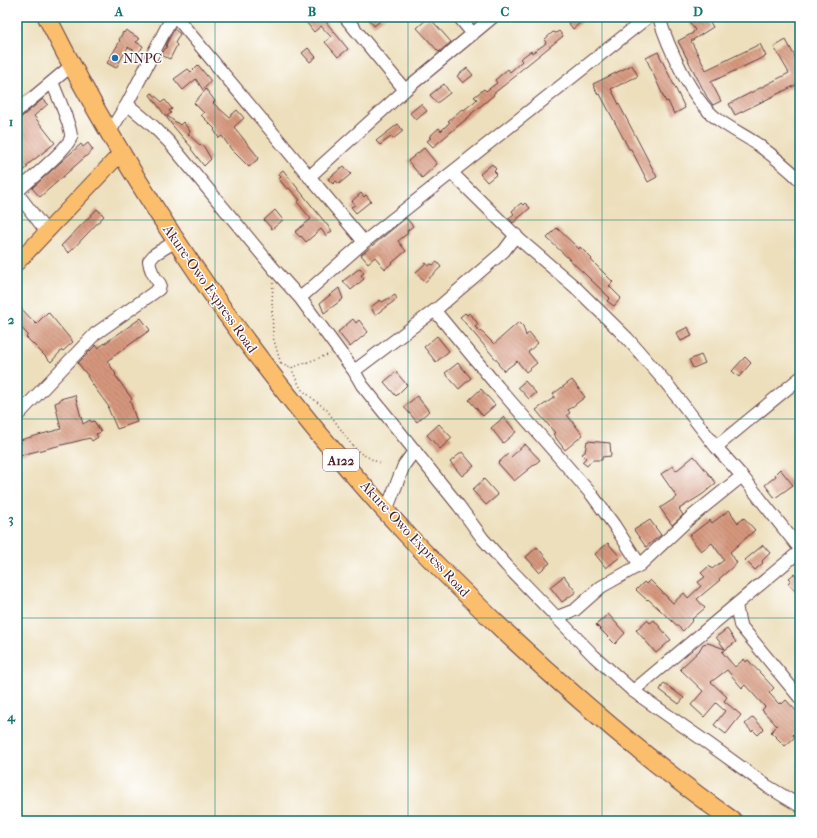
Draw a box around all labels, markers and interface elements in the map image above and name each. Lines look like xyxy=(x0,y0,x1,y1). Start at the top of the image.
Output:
text: A xyxy=(114,4,124,19)
text: B xyxy=(308,4,317,19)
text: C xyxy=(501,4,510,19)
text: D xyxy=(693,4,703,19)
place label: NNPC xyxy=(123,50,162,67)
marker: NNPC xyxy=(110,53,120,63)
text: 1 xyxy=(9,114,14,129)
street label: Akure-Owo Express Road xyxy=(159,221,261,357)
text: 2 xyxy=(8,312,15,327)
road number: A122 xyxy=(323,449,359,471)
street label: Akure-Owo Express Road xyxy=(356,477,474,601)
text: 3 xyxy=(8,511,14,527)
text: 4 xyxy=(6,709,16,725)

